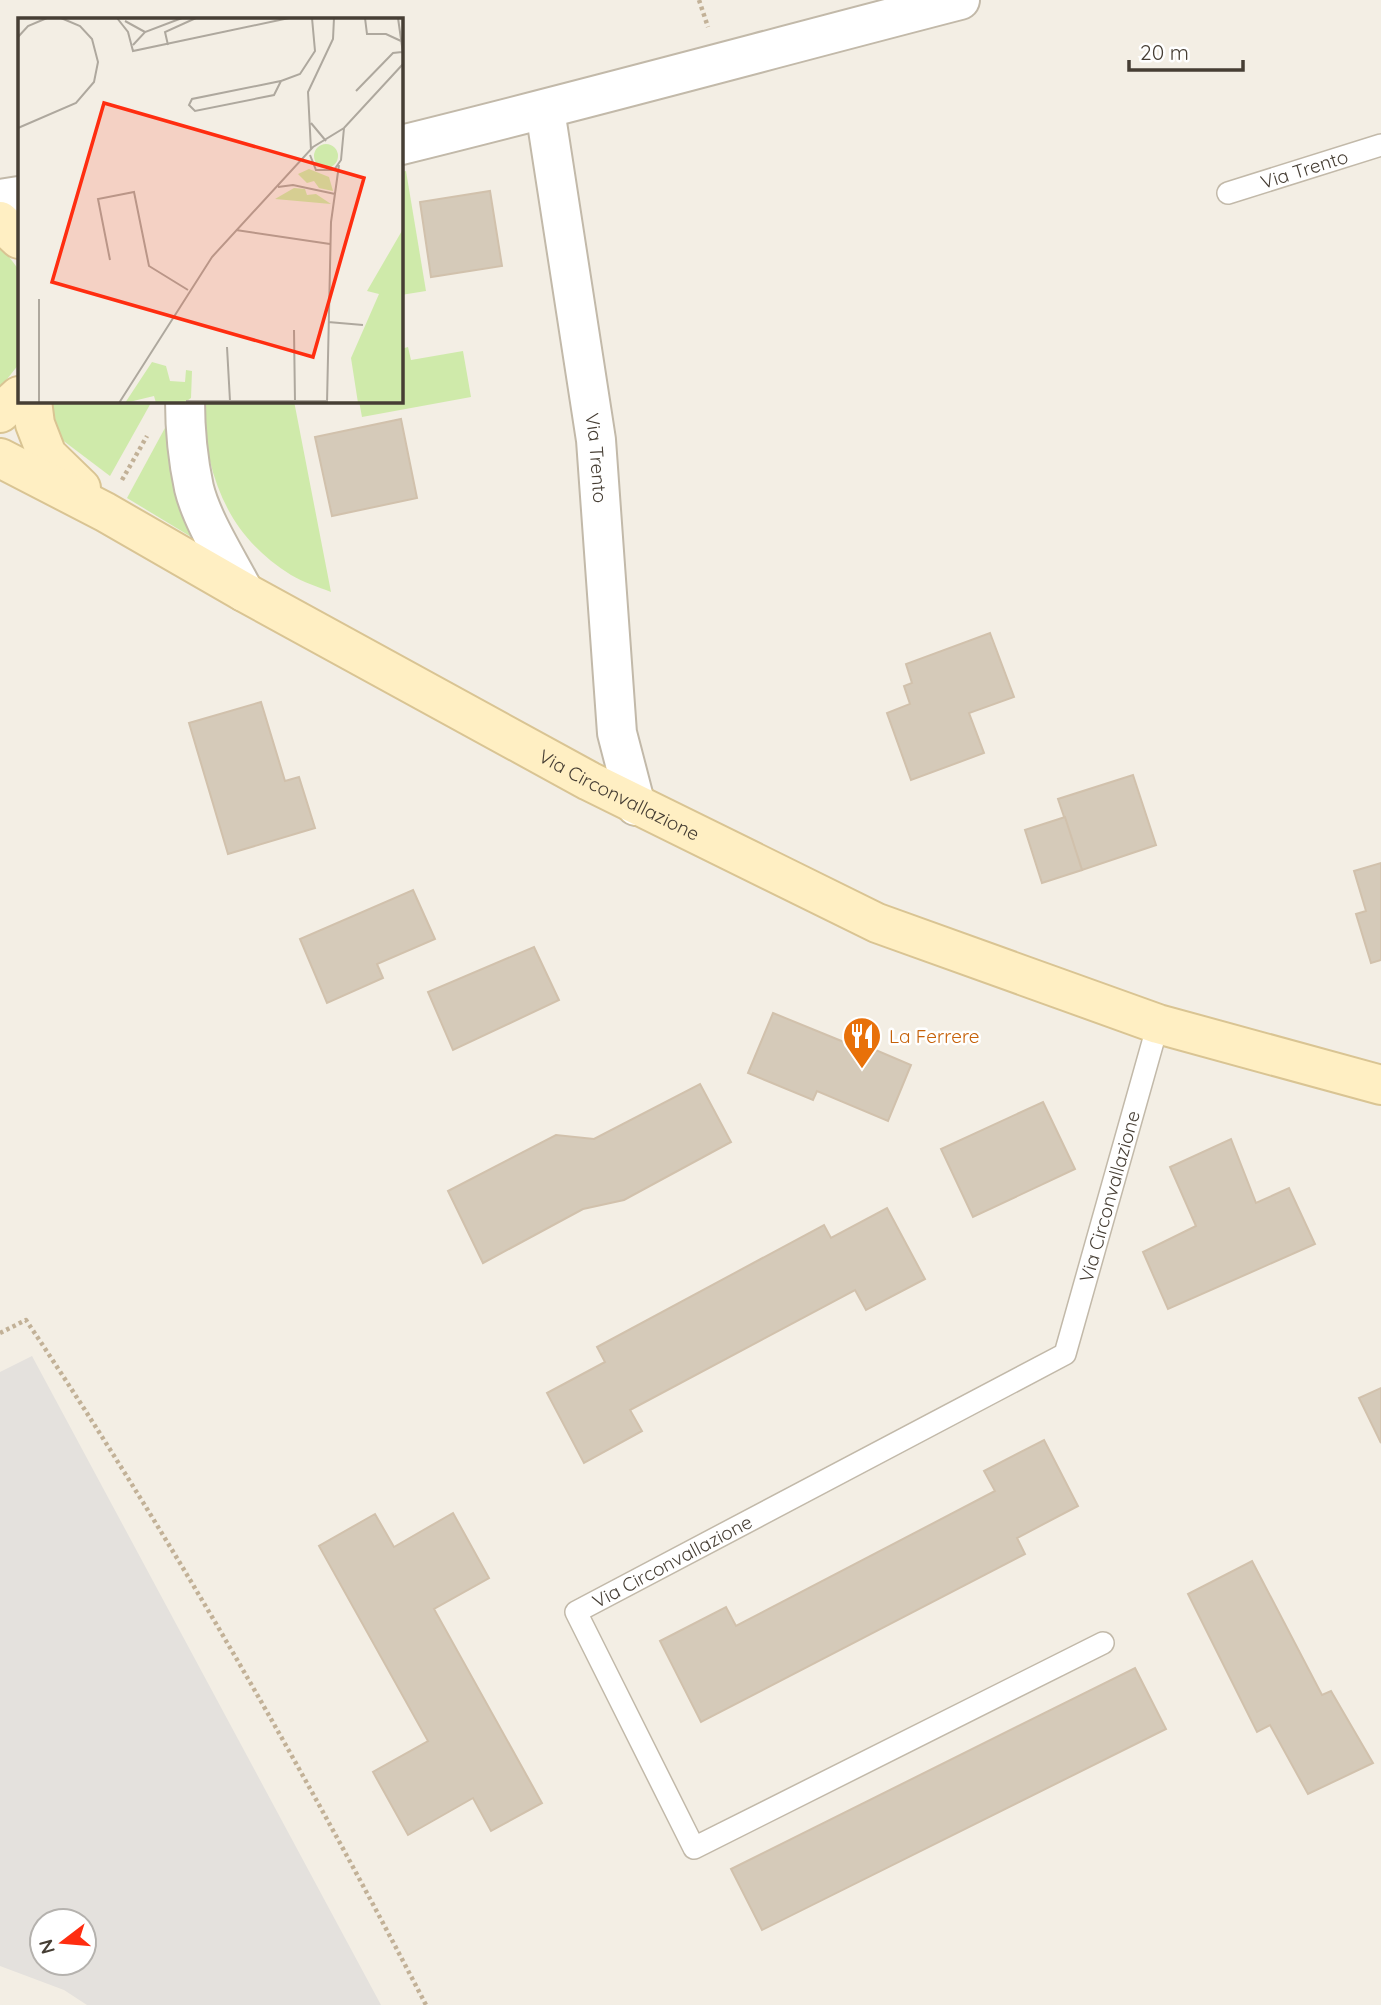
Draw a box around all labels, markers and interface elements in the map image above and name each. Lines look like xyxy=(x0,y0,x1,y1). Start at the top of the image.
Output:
inset map xyxy=(18,18,402,402)
scale bar xyxy=(1129,28,1243,72)
text: 20 m xyxy=(1140,39,1189,65)
street label: Via Trento xyxy=(1258,144,1351,194)
street label: Via Trento xyxy=(580,411,612,504)
street label: Via Circonvallazione xyxy=(535,744,704,846)
restaurant icon: La Ferrere xyxy=(841,1015,883,1070)
place label: La Ferrere xyxy=(889,1024,980,1048)
street label: Via Circonvallazione xyxy=(1074,1108,1145,1285)
street label: Via Circonvallazione xyxy=(588,1509,756,1613)
north arrow xyxy=(28,1907,98,1977)
text: N xyxy=(33,1937,60,1957)

